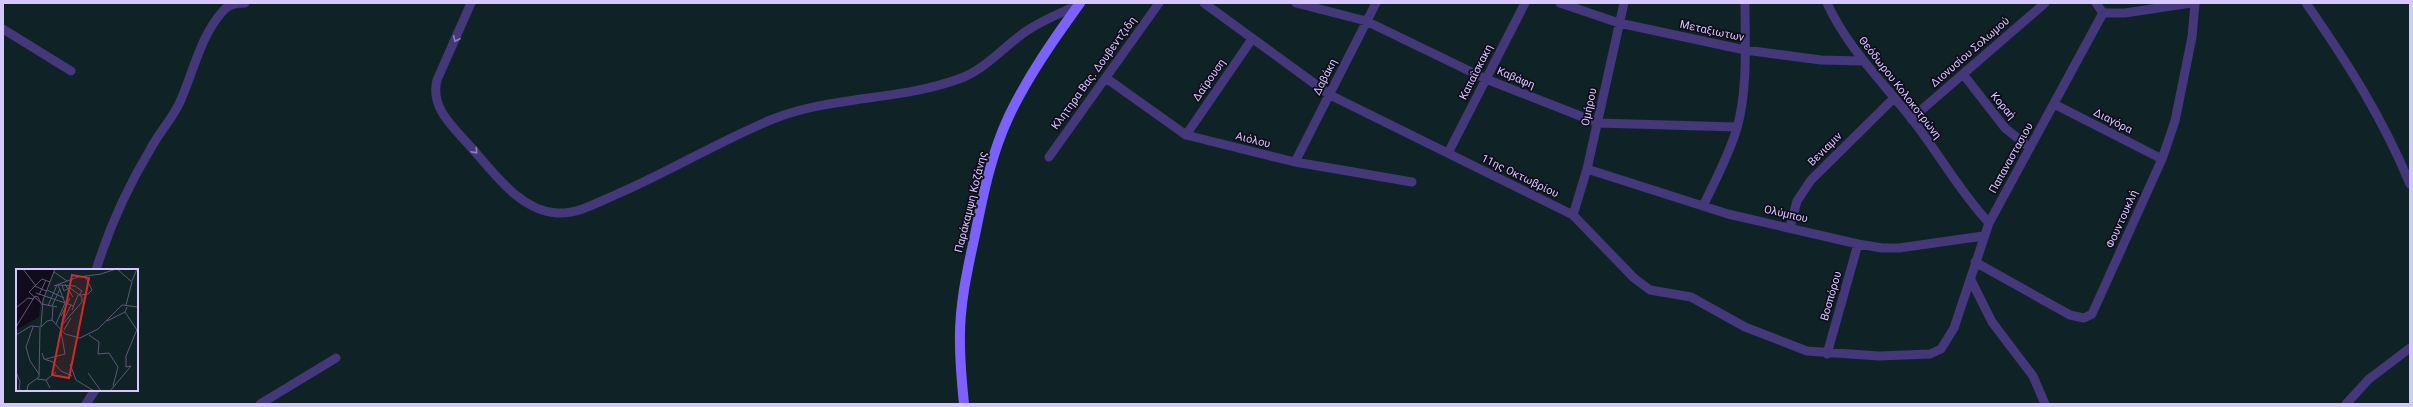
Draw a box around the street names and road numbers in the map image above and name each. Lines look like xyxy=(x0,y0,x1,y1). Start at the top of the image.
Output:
street label: Κλητηρα Βας. Δουβεντζιδη xyxy=(1049,14,1139,132)
street label: Διονυσίου Σολωμού xyxy=(1928,14,2012,90)
street label: Μεταξιωτων xyxy=(1679,18,1746,44)
street label: Θεόδωρου Κολοκοτρώνη xyxy=(1856,34,1944,142)
street label: Καπαΐσκακη xyxy=(1457,42,1495,102)
street label: Δαϊρουση xyxy=(1190,56,1228,104)
street label: Δαβάκη xyxy=(1310,57,1340,97)
street label: Καβάφη xyxy=(1495,64,1537,92)
street label: Ομήρου xyxy=(1579,87,1599,127)
street label: Κοραή xyxy=(1988,90,2018,122)
street label: Διαγόρα xyxy=(2092,106,2135,137)
street label: Παπαναστασιου xyxy=(1986,121,2036,195)
street label: Αιόλου xyxy=(1234,129,1272,151)
street label: Βενιαμιν xyxy=(1805,129,1845,169)
street label: Παράκαμψη Κοζάνης xyxy=(952,150,990,254)
street label: 11ης Οκτωβρίου xyxy=(1479,152,1561,200)
street label: Φουντουκλή xyxy=(2103,188,2141,250)
street label: Ολύμπου xyxy=(1763,203,1809,225)
street label: Βοσπόρου xyxy=(1818,270,1844,322)

